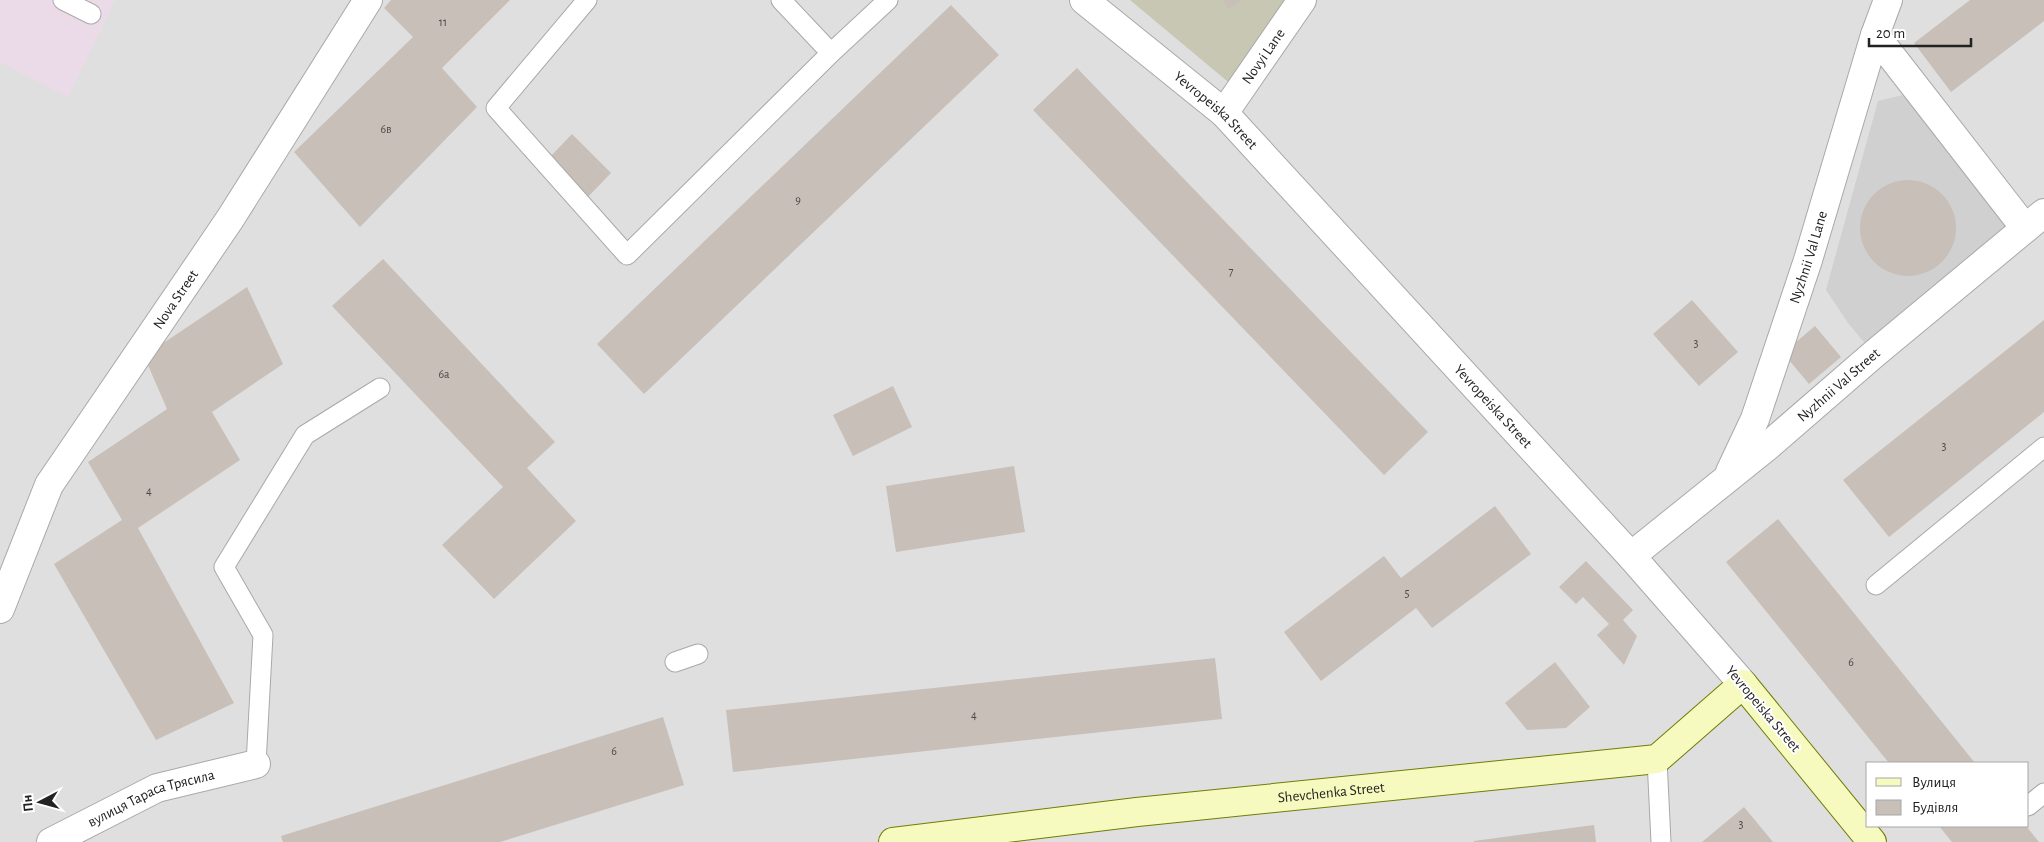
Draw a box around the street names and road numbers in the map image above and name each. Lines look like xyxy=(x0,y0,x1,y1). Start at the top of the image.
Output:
street label: Novyi Lane xyxy=(1239,26,1288,87)
street label: Yevropeiska Street xyxy=(1171,68,1261,152)
street label: Nyzhnii Val Lane xyxy=(1787,209,1830,305)
street label: Nova Street xyxy=(150,267,201,332)
street label: Nyzhnii Val Street xyxy=(1794,345,1883,424)
street label: Yevropeiska Street xyxy=(1451,361,1535,451)
street label: Yevropeiska Street xyxy=(1723,663,1803,755)
street label: вулиця Тараса Трясила xyxy=(85,767,216,830)
street label: Shevchenka Street xyxy=(1277,779,1386,805)

